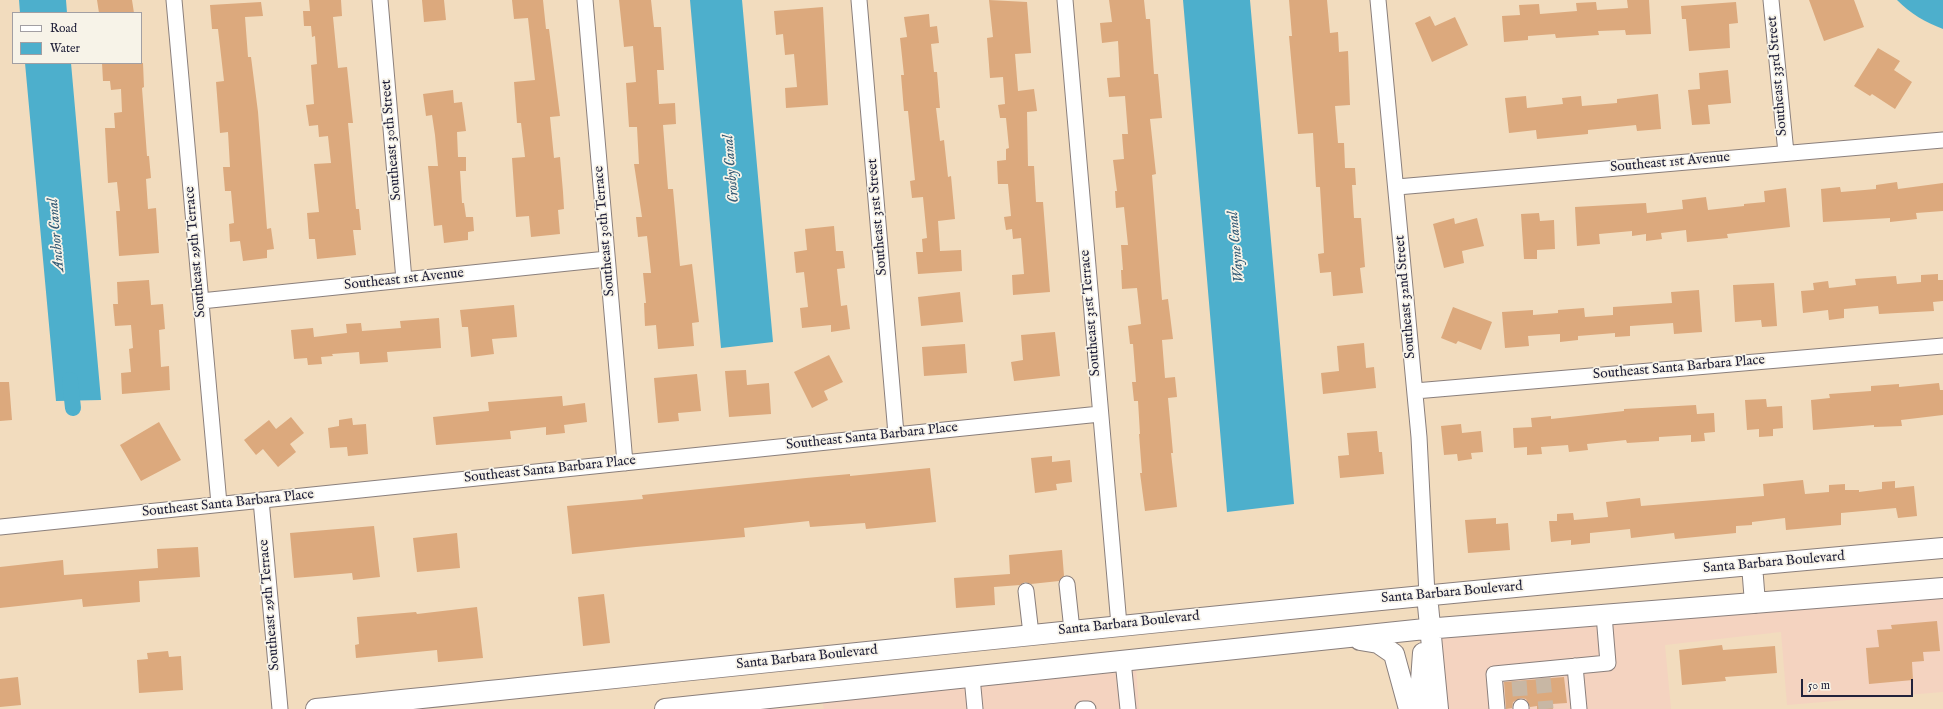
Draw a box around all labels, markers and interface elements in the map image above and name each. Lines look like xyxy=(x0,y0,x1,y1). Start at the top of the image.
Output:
legend xyxy=(12,12,142,64)
street label: Southeast 33rd Street xyxy=(1764,15,1792,137)
text: Road xyxy=(50,21,77,36)
text: Water xyxy=(50,41,80,56)
street label: Southeast 30th Street xyxy=(378,79,406,201)
water label: Crosby Canal xyxy=(720,134,744,204)
street label: Southeast 1st Avenue xyxy=(1609,149,1731,177)
street label: Southeast 31st Street xyxy=(865,158,891,276)
street label: Southeast 30th Terrace xyxy=(591,165,619,297)
street label: Southeast 29th Terrace xyxy=(182,186,210,318)
water label: Anchor Canal xyxy=(45,198,69,272)
water label: Wayne Canal xyxy=(1225,211,1249,283)
street label: Southeast 32nd Street xyxy=(1392,235,1420,359)
street label: Southeast 31st Terrace xyxy=(1077,249,1105,377)
street label: Southeast 1st Avenue xyxy=(343,265,465,295)
street label: Southeast Santa Barbara Place xyxy=(1592,352,1766,384)
street label: Southeast Santa Barbara Place xyxy=(785,420,959,454)
street label: Southeast Santa Barbara Place xyxy=(463,453,637,487)
street label: Southeast Santa Barbara Place xyxy=(141,487,315,521)
street label: Southeast 29th Terrace xyxy=(256,539,284,671)
street label: Santa Barbara Boulevard xyxy=(1703,548,1845,578)
street label: Santa Barbara Boulevard xyxy=(1381,578,1523,608)
street label: Santa Barbara Boulevard xyxy=(1058,608,1200,640)
street label: Santa Barbara Boulevard xyxy=(736,642,878,674)
scale bar xyxy=(1803,671,1915,697)
text: 50 m xyxy=(1808,678,1830,693)

